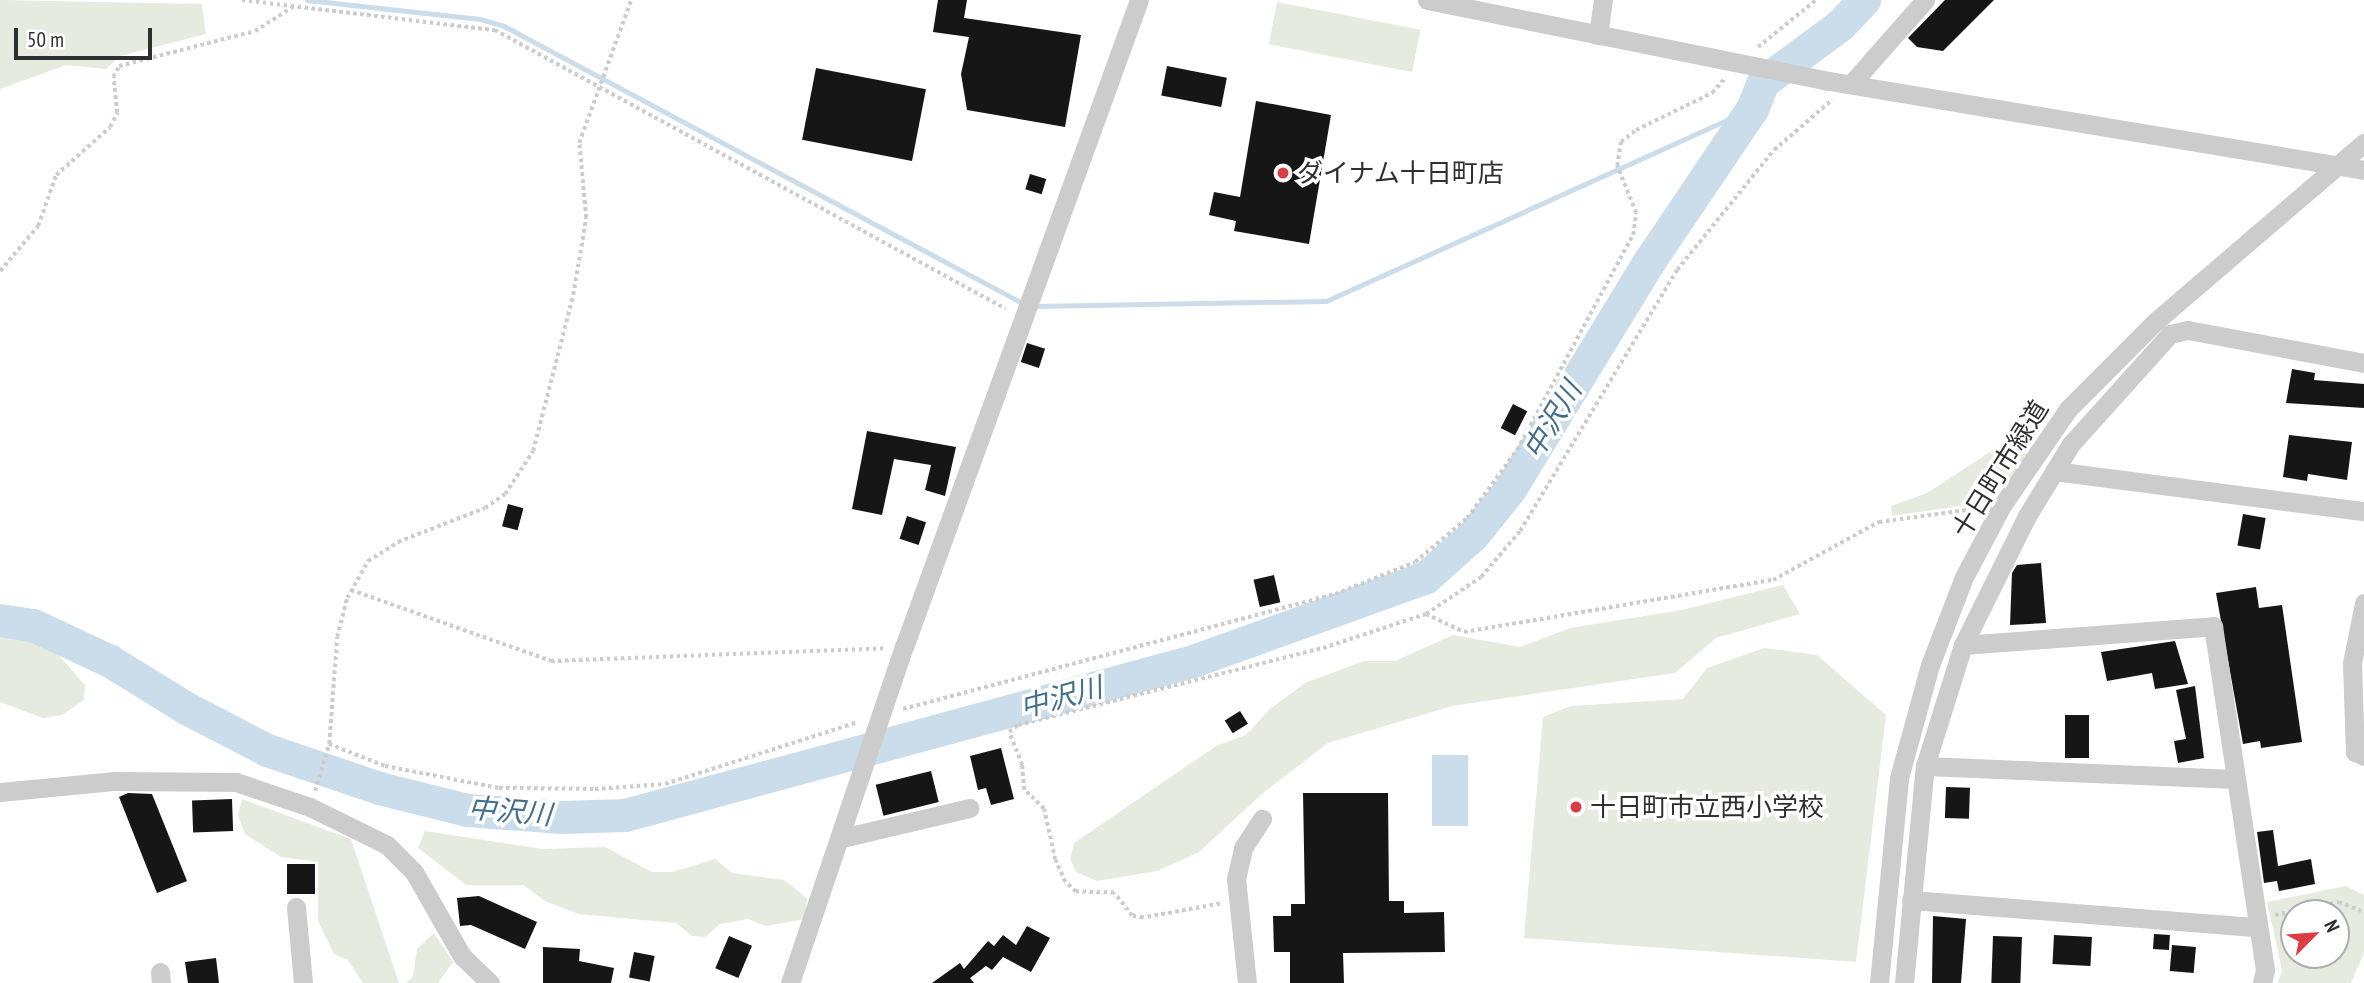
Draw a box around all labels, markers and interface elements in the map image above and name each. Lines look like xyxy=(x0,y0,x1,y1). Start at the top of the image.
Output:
scale bar xyxy=(18,14,156,58)
text: 50 m xyxy=(27,26,64,53)
place label: ダイナム十日町店 xyxy=(1297,157,1505,189)
marker: ダイナム十日町店 xyxy=(1275,165,1291,181)
water label: 中沢川 xyxy=(1516,375,1588,465)
street label: 十日町市緑道 xyxy=(1945,395,2055,543)
water label: 中沢川 xyxy=(1016,670,1106,724)
water label: 中沢川 xyxy=(467,791,553,831)
place label: 十日町市立西小学校 xyxy=(1590,791,1824,823)
marker: 十日町市立西小学校 xyxy=(1568,799,1584,815)
north arrow xyxy=(2280,899,2350,969)
text: N xyxy=(2319,916,2345,936)

